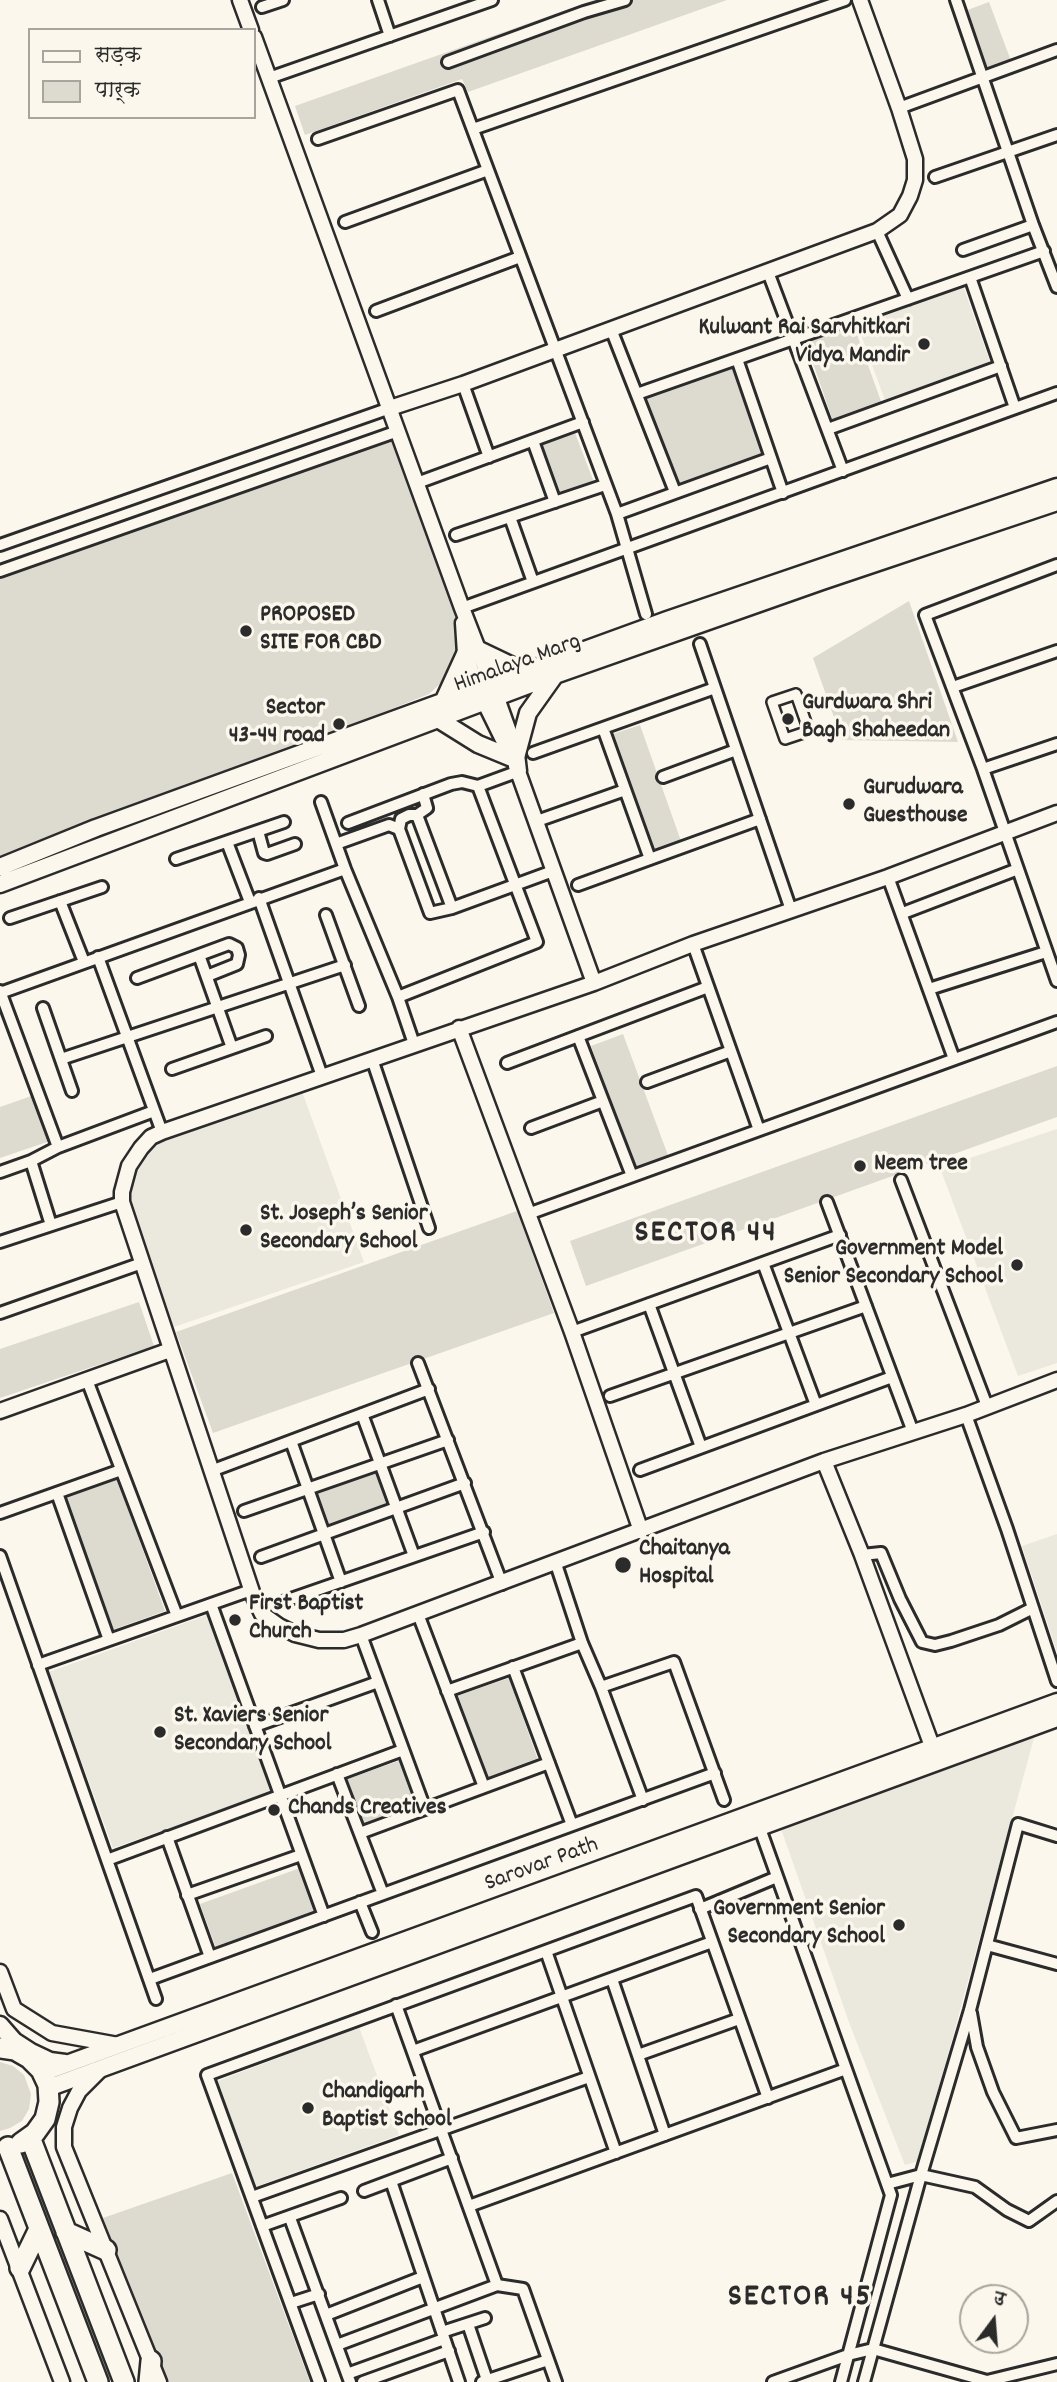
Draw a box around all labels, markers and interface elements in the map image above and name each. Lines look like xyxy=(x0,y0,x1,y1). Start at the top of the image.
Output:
legend xyxy=(28,28,256,119)
text: सड़क xyxy=(95,42,141,72)
text: पार्क xyxy=(95,77,141,107)
place label: Kulwant Rai Sarvhitkari Vidya Mandir xyxy=(698,316,910,372)
marker: Kulwant Rai Sarvhitkari Vidya Mandir xyxy=(916,336,932,352)
place label: PROPOSED SITE FOR CBD xyxy=(260,603,381,659)
marker: PROPOSED SITE FOR CBD xyxy=(238,623,254,639)
street label: Himalaya Marg xyxy=(451,629,585,701)
place label: Gurdwara Shri Bagh Shaheedan xyxy=(802,691,950,747)
place label: Sector 43-44 road xyxy=(229,696,325,752)
marker: Gurdwara Shri Bagh Shaheedan xyxy=(780,711,796,727)
marker: Sector 43-44 road xyxy=(331,716,347,732)
place label: Gurudwara Guesthouse xyxy=(863,776,968,832)
marker: Gurudwara Guesthouse xyxy=(841,796,857,812)
place label: Neem tree xyxy=(874,1152,968,1180)
marker: Neem tree xyxy=(852,1158,868,1174)
place label: St. Joseph’s Senior Secondary School xyxy=(260,1202,428,1258)
district label: SECTOR 44 xyxy=(636,1217,776,1255)
marker: St. Joseph’s Senior Secondary School xyxy=(238,1222,254,1238)
place label: Government Model Senior Secondary School xyxy=(784,1237,1003,1293)
marker: Government Model Senior Secondary School xyxy=(1009,1257,1025,1273)
place label: Chaitanya Hospital xyxy=(639,1537,730,1593)
marker: Chaitanya Hospital xyxy=(613,1555,633,1575)
place label: First Baptist Church xyxy=(249,1592,363,1648)
marker: First Baptist Church xyxy=(227,1612,243,1628)
place label: St. Xaviers Senior Secondary School xyxy=(174,1704,331,1760)
marker: St. Xaviers Senior Secondary School xyxy=(152,1724,168,1740)
place label: Chands Creatives xyxy=(288,1796,447,1824)
marker: Chands Creatives xyxy=(266,1802,282,1818)
street label: Sarovar Path xyxy=(481,1832,603,1900)
place label: Government Senior Secondary School xyxy=(713,1897,885,1953)
marker: Government Senior Secondary School xyxy=(891,1917,907,1933)
place label: Chandigarh Baptist School xyxy=(322,2080,452,2136)
marker: Chandigarh Baptist School xyxy=(300,2100,316,2116)
district label: SECTOR 45 xyxy=(729,2281,871,2319)
north arrow xyxy=(959,2284,1029,2354)
text: उ xyxy=(990,2286,1008,2315)

